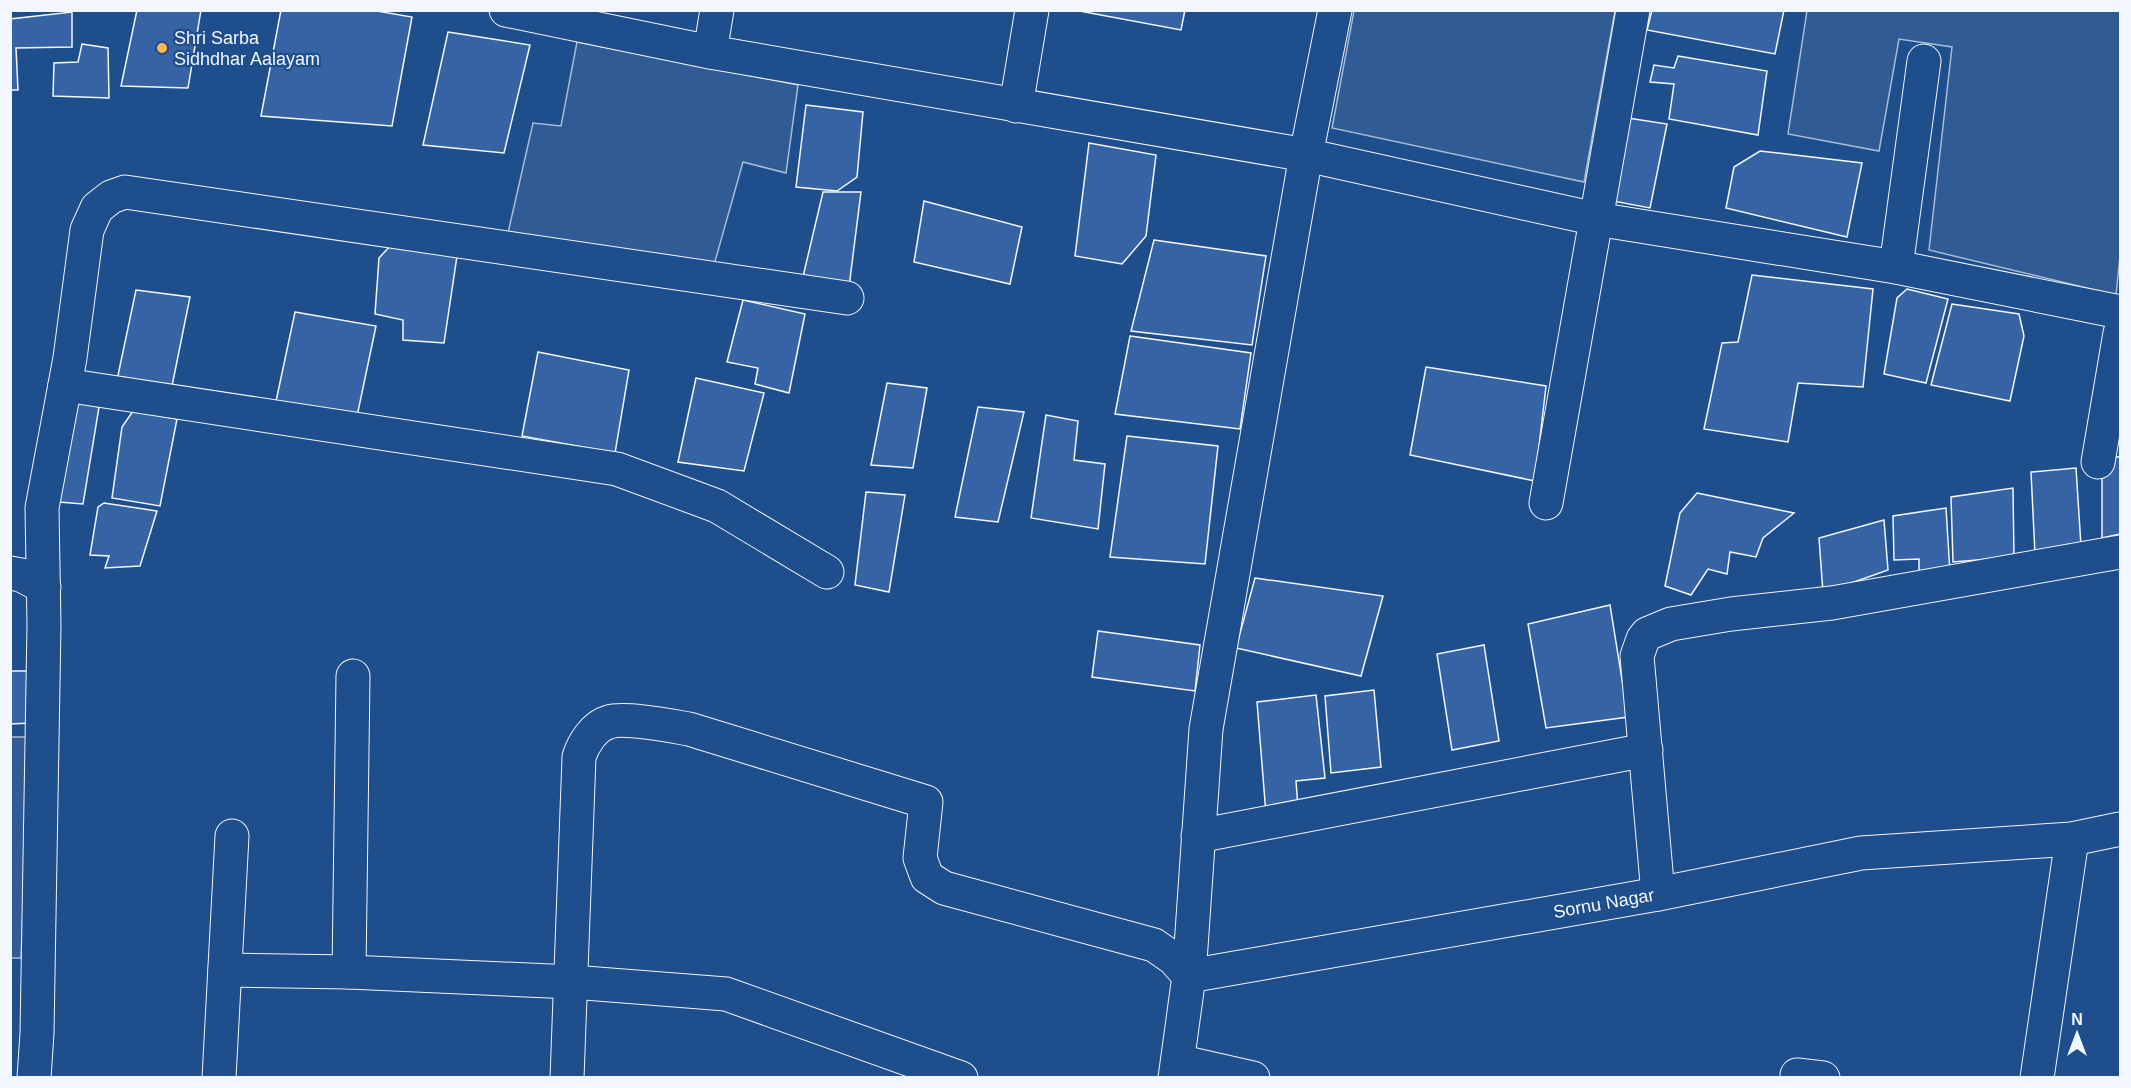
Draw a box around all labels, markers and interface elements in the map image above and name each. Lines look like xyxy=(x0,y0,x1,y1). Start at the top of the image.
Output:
place label: Shri Sarba Sidhdhar Aalayam xyxy=(174,28,320,69)
marker: Shri Sarba Sidhdhar Aalayam xyxy=(155,41,169,55)
street label: Sornu Nagar xyxy=(1552,885,1656,922)
north arrow xyxy=(2047,1004,2107,1064)
text: N xyxy=(2071,1011,2083,1028)

